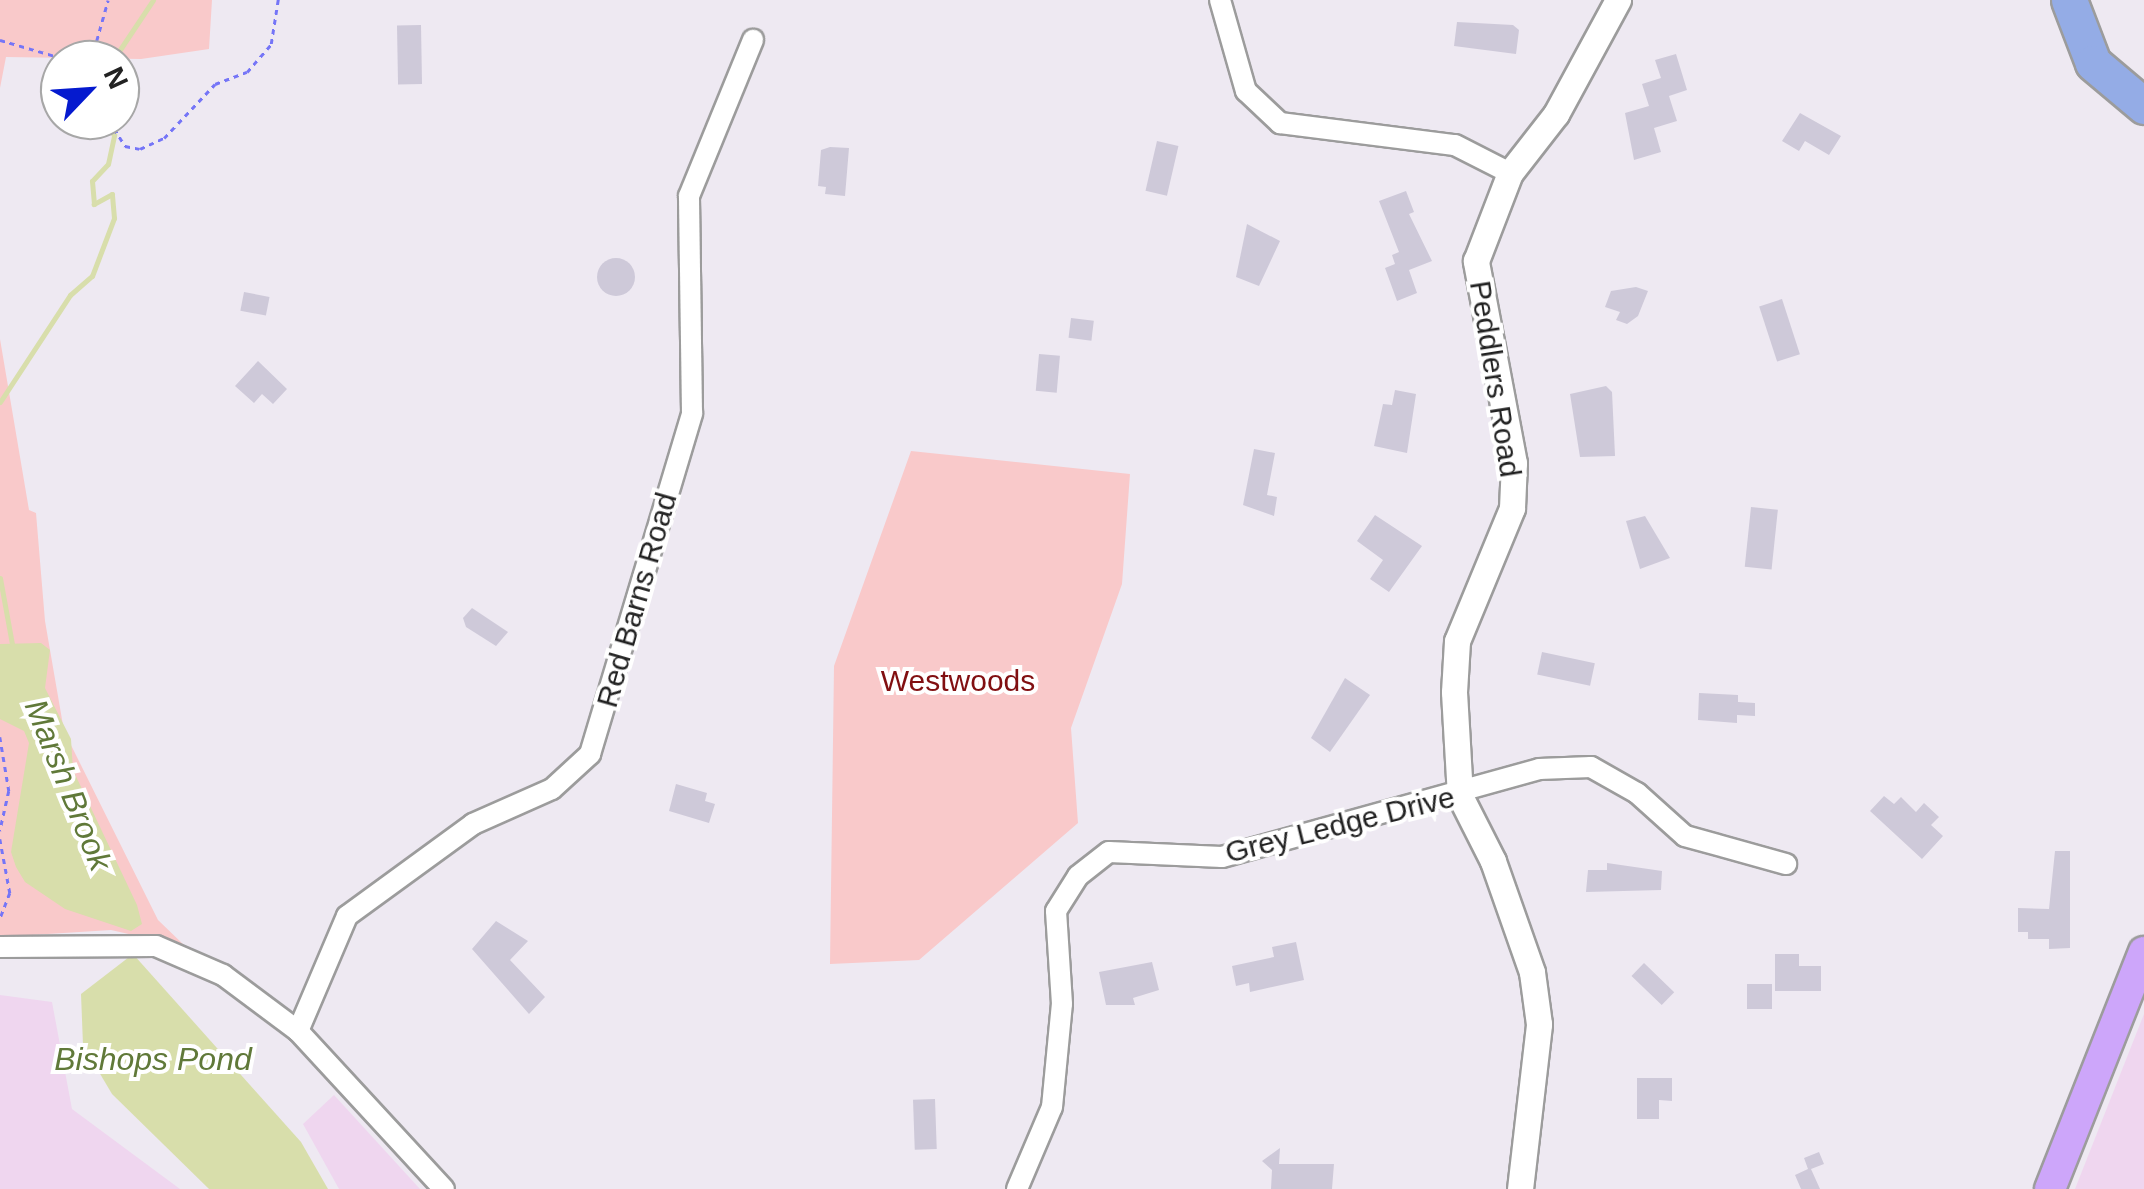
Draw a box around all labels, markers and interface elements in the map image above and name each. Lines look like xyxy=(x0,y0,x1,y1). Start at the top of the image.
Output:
north arrow xyxy=(40,40,140,140)
text: N xyxy=(98,62,134,94)
street label: Peddlers Road xyxy=(1462,278,1528,480)
street label: Red Barns Road xyxy=(589,488,685,712)
park label: Westwoods xyxy=(881,663,1035,699)
water label: Marsh Brook xyxy=(16,694,120,876)
street label: Grey Ledge Drive xyxy=(1222,779,1458,871)
water label: Bishops Pond xyxy=(54,1040,252,1078)

